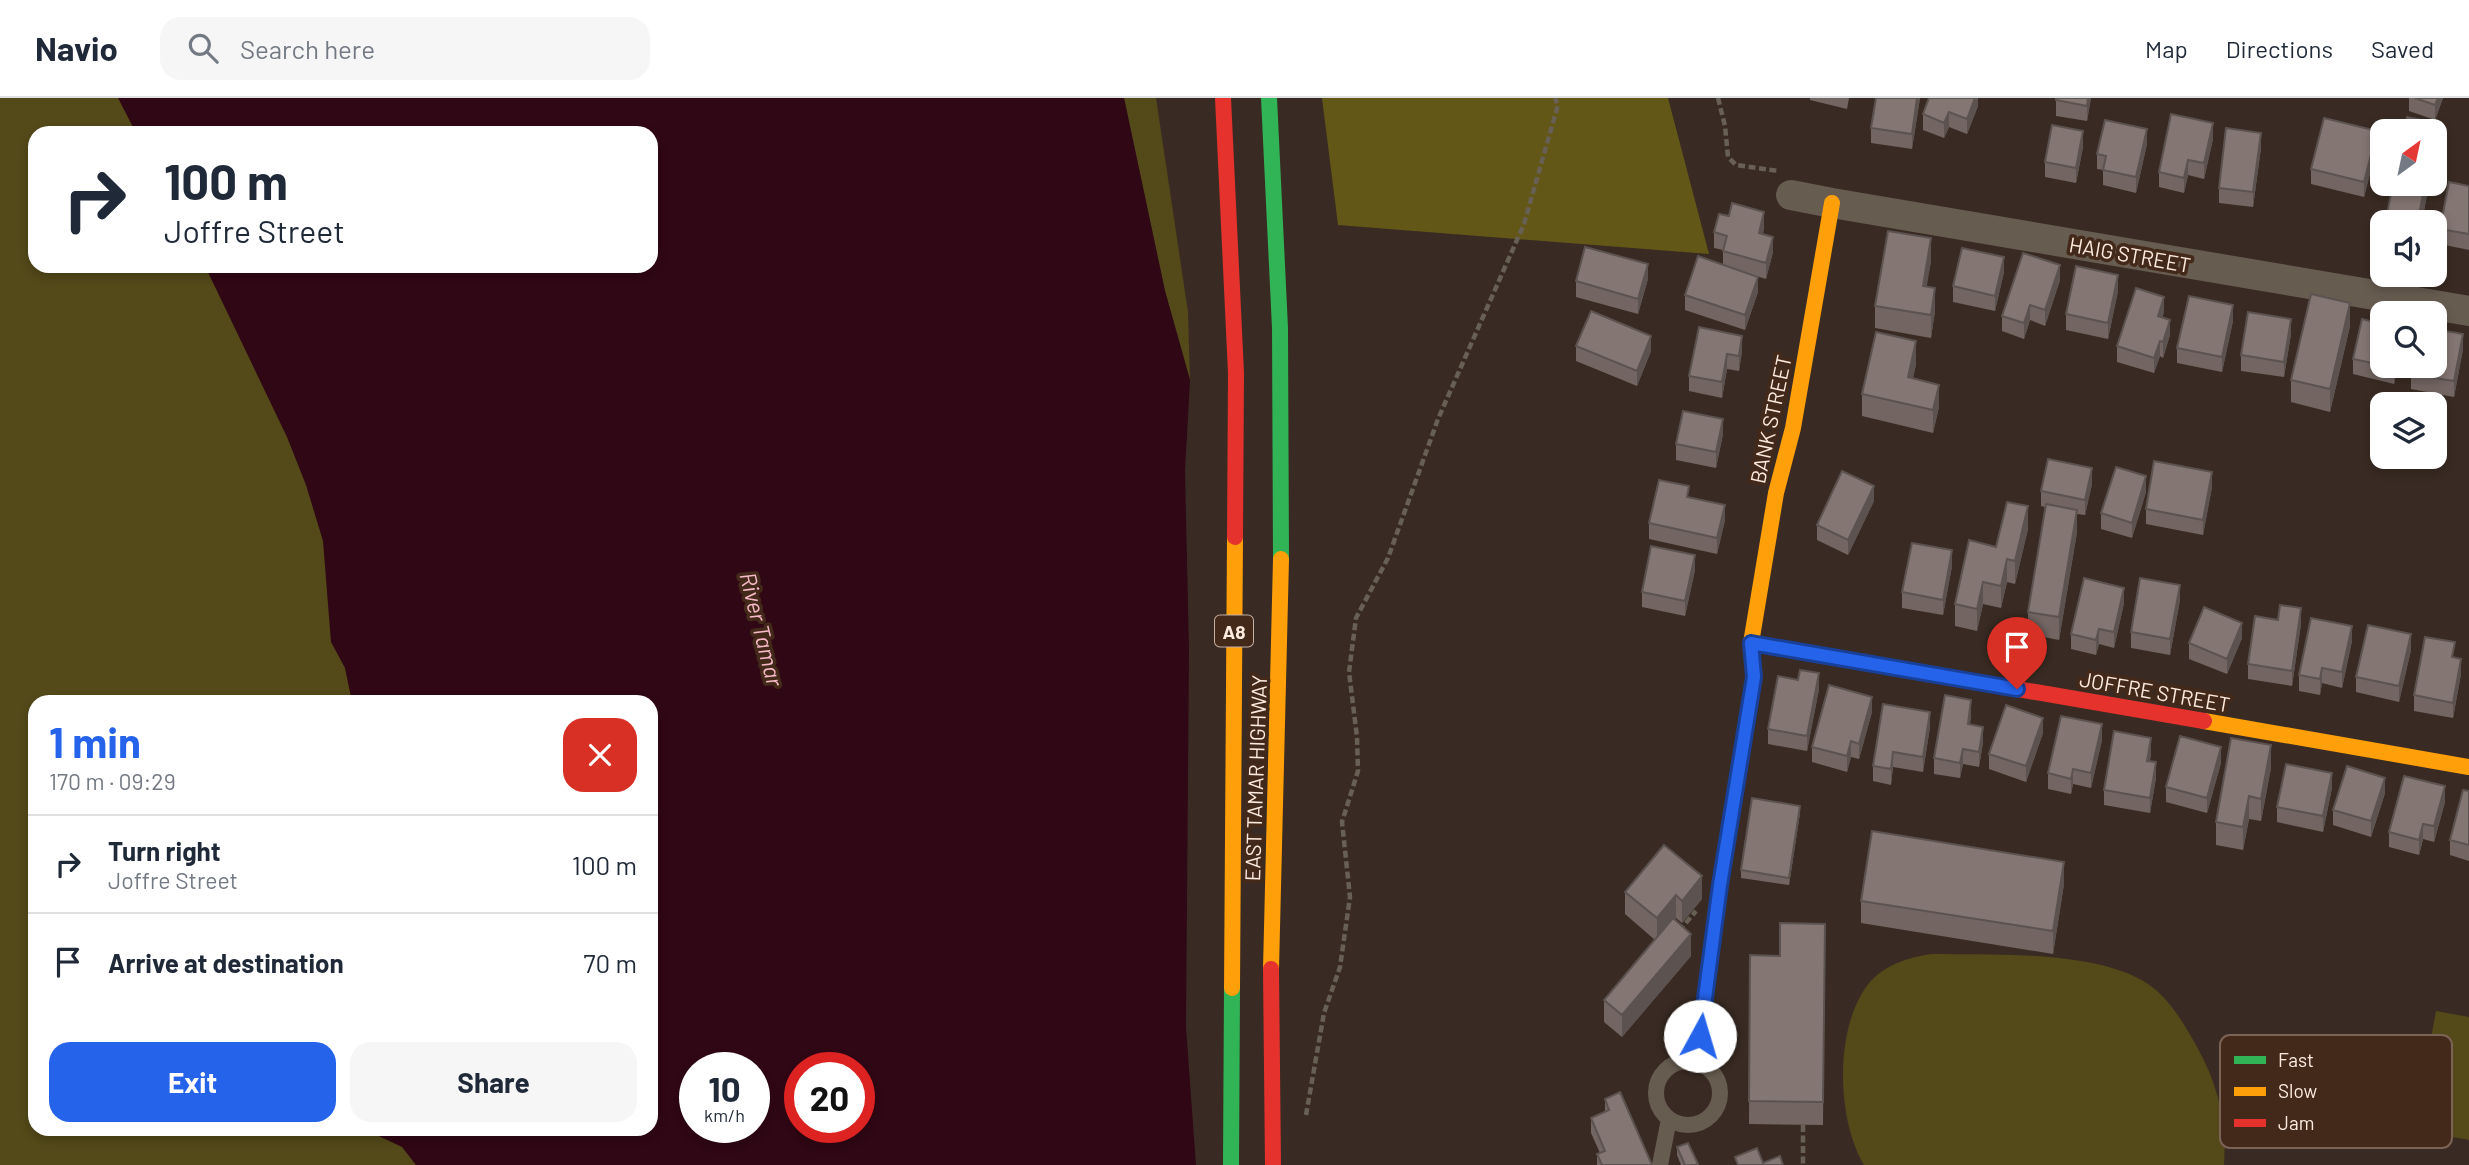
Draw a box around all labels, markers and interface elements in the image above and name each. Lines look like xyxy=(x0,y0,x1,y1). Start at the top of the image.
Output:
search box xyxy=(160,17,650,80)
text: Navio xyxy=(35,28,118,68)
icon: search xyxy=(184,29,222,67)
text: Search here xyxy=(240,33,375,64)
text: Map xyxy=(2145,34,2188,63)
text: Directions xyxy=(2226,34,2333,63)
text: Saved xyxy=(2371,34,2434,63)
north arrow xyxy=(2370,119,2446,196)
map controls xyxy=(2370,119,2447,469)
text: 100 m xyxy=(164,151,288,210)
icon: right xyxy=(49,154,140,245)
button: sound xyxy=(2370,210,2447,287)
text: Joffre Street xyxy=(164,211,345,249)
street label: HAIG STREET xyxy=(2067,231,2193,277)
button: search xyxy=(2370,301,2447,378)
street label: BANK STREET xyxy=(1744,352,1796,485)
button: layers xyxy=(2370,392,2447,469)
water label: River Tamar xyxy=(734,569,790,690)
road number: A8 xyxy=(1215,616,1253,646)
pin xyxy=(1987,617,2047,689)
icon: arrive xyxy=(1998,628,2036,666)
street label: JOFFRE STREET xyxy=(2078,665,2232,717)
street label: EAST TAMAR HIGHWAY xyxy=(1239,674,1271,882)
text: 1 min xyxy=(49,716,141,766)
button: close xyxy=(563,718,637,792)
text: 170 m · 09:29 xyxy=(49,767,176,795)
text: Turn right xyxy=(108,835,221,866)
icon: right xyxy=(49,845,87,883)
text: 100 m xyxy=(572,849,637,880)
text: Joffre Street xyxy=(108,866,238,894)
icon: arrive xyxy=(49,943,87,981)
text: Arrive at destination xyxy=(108,947,344,978)
text: 70 m xyxy=(583,947,637,978)
position arrow xyxy=(1663,999,1737,1073)
legend xyxy=(2220,1035,2452,1148)
button: Exit xyxy=(49,1042,336,1122)
button: Share xyxy=(350,1042,637,1122)
text: Fast xyxy=(2278,1048,2314,1071)
speed limit sign: 20 xyxy=(784,1052,875,1143)
text: 10 xyxy=(708,1067,741,1109)
text: Slow xyxy=(2278,1079,2317,1102)
text: km/h xyxy=(704,1104,745,1126)
text: Jam xyxy=(2278,1111,2314,1134)

